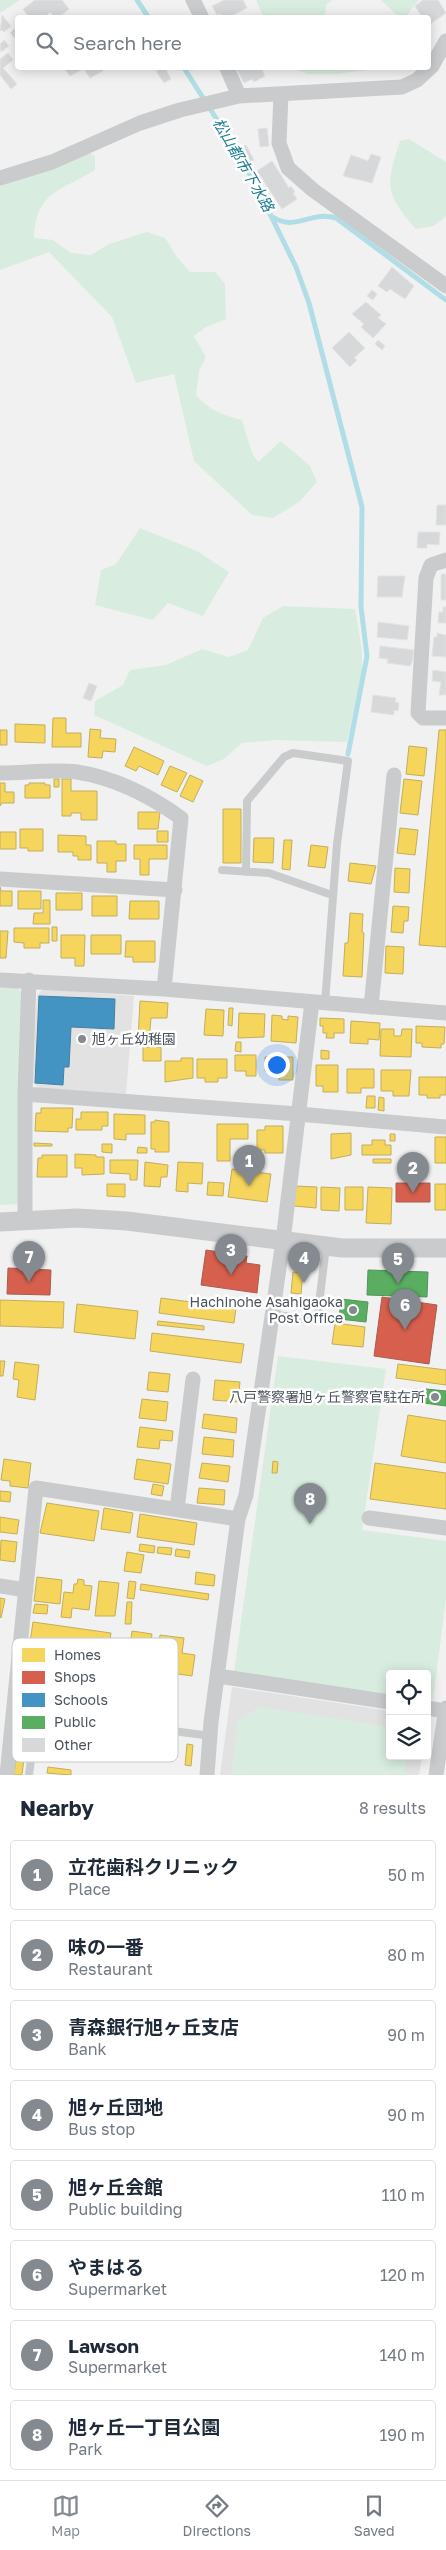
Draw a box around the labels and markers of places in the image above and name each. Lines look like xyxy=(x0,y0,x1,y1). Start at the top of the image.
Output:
place label: 旭ヶ丘幼稚園 xyxy=(92,1030,176,1047)
marker: 旭ヶ丘幼稚園 xyxy=(76,1033,88,1045)
pin: 1 xyxy=(233,1145,265,1186)
pin: 2 xyxy=(397,1152,429,1193)
pin: 3 xyxy=(215,1234,247,1275)
pin: 7 xyxy=(13,1241,45,1282)
pin: 4 xyxy=(288,1242,320,1283)
pin: 5 xyxy=(382,1243,414,1284)
pin: 6 xyxy=(389,1289,421,1330)
place label: Hachinohe Asahigaoka Post Office xyxy=(190,1293,343,1326)
marker: Hachinohe Asahigaoka Post Office xyxy=(347,1304,359,1316)
place label: 八戸警察署旭ヶ丘警察官駐在所 xyxy=(229,1388,425,1405)
marker: 八戸警察署旭ヶ丘警察官駐在所 xyxy=(429,1391,441,1403)
pin: 8 xyxy=(294,1483,326,1524)

